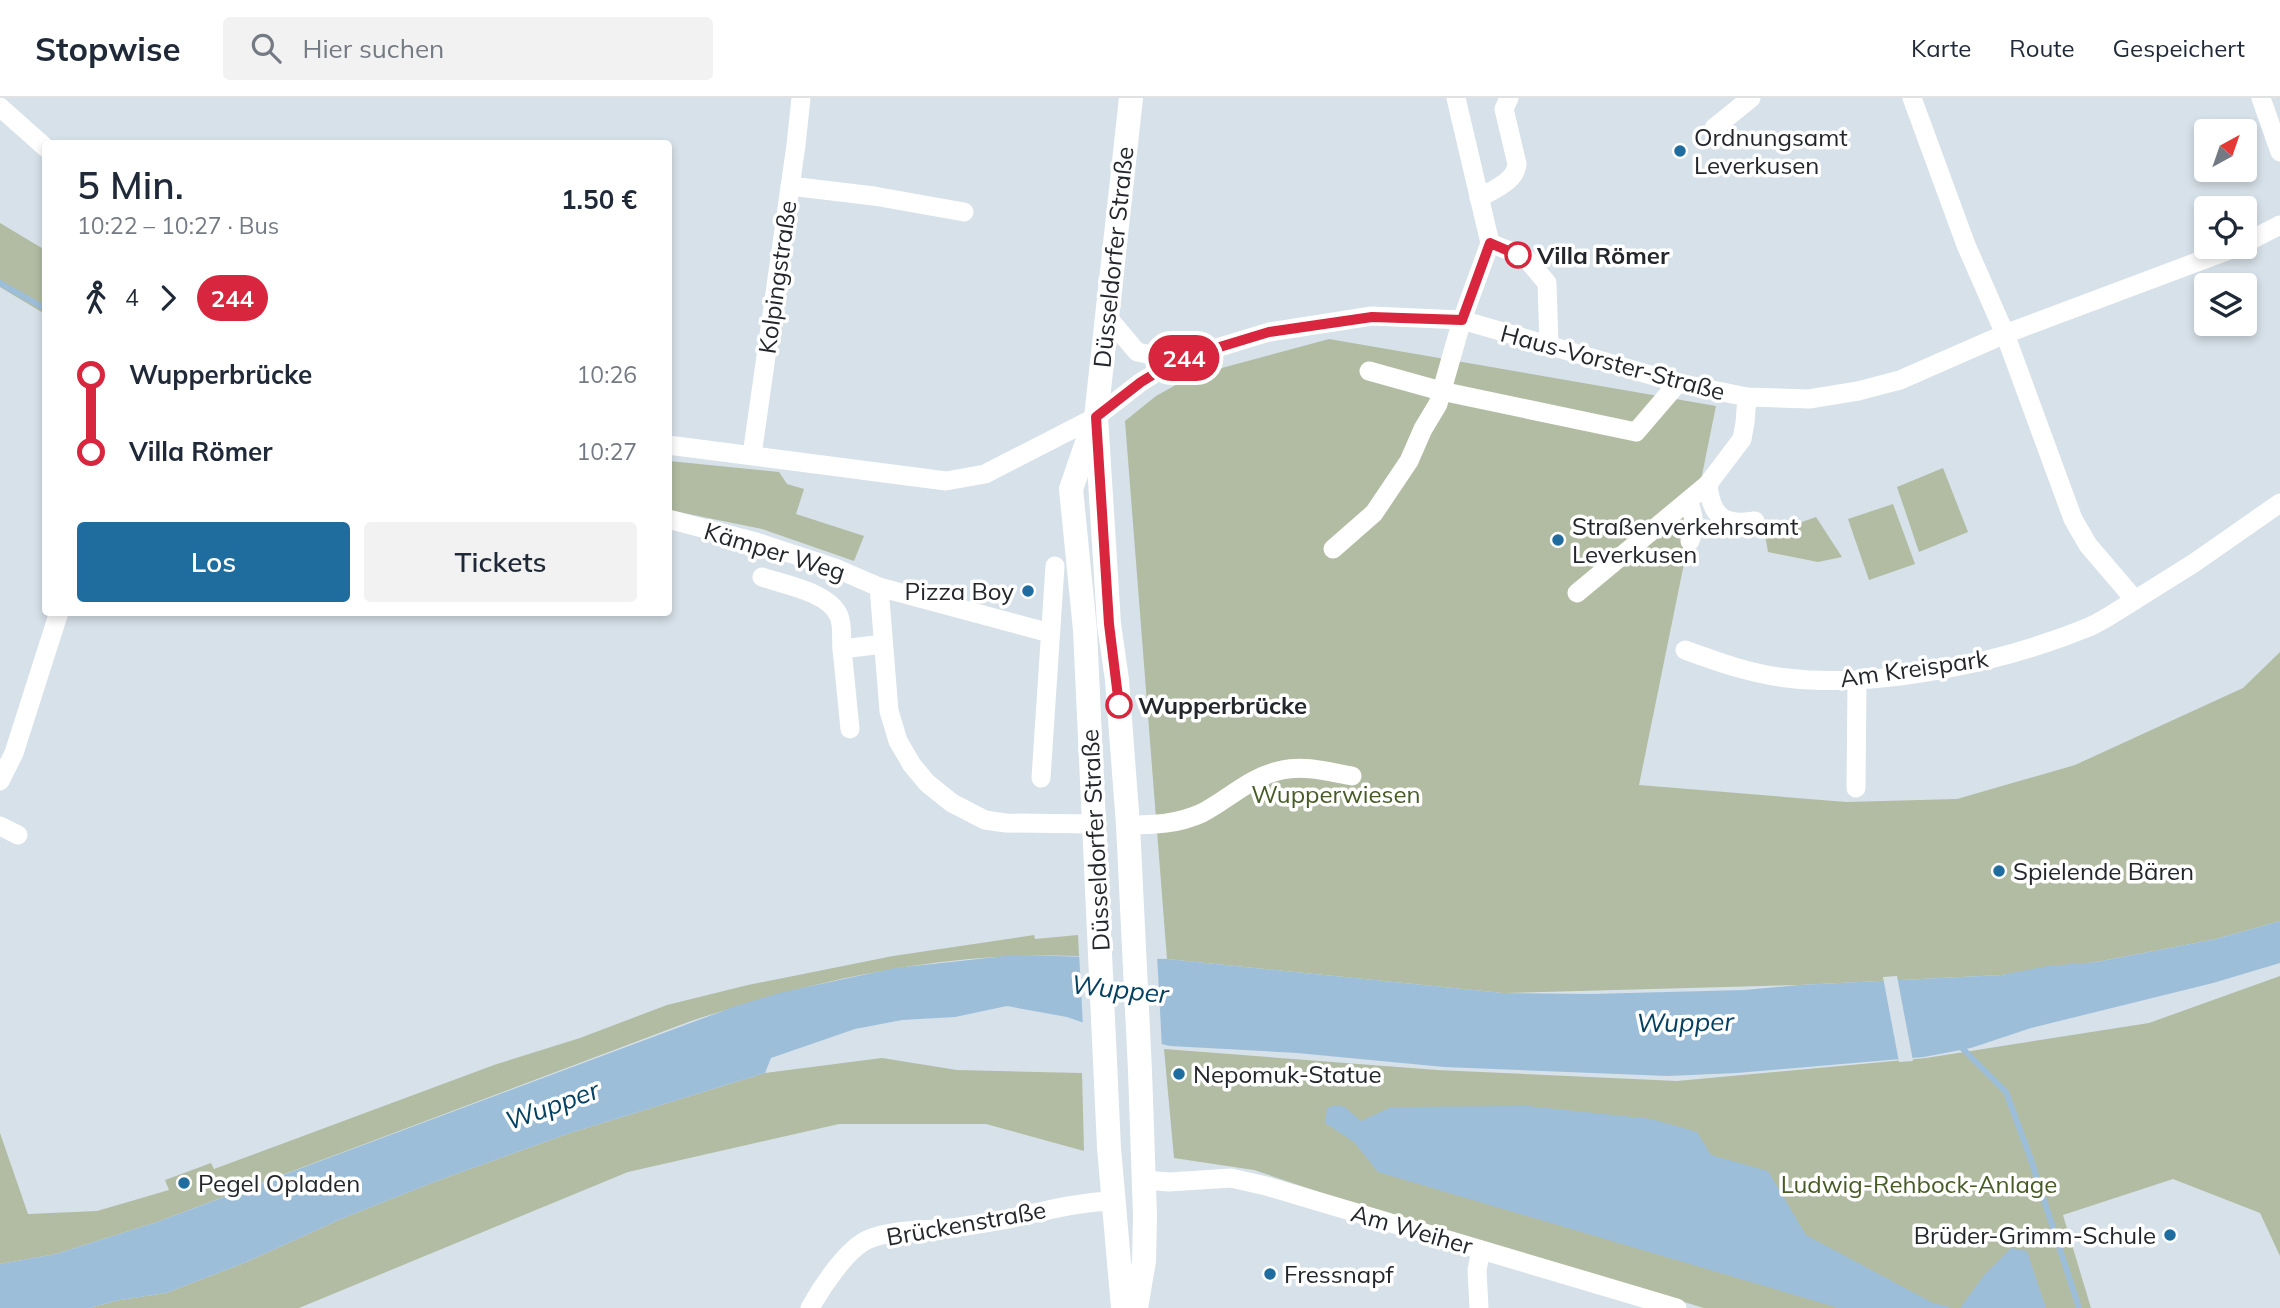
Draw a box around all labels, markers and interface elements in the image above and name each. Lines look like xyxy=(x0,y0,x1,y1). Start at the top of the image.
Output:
search box xyxy=(223,17,713,80)
text: Stopwise xyxy=(35,28,181,69)
icon: search xyxy=(247,29,285,67)
text: Hier suchen xyxy=(303,32,444,65)
text: Karte xyxy=(1911,33,1971,63)
text: Route xyxy=(2009,33,2075,63)
text: Gespeichert xyxy=(2113,33,2245,63)
north arrow xyxy=(2194,119,2258,182)
map controls xyxy=(2194,119,2257,336)
place label: Ordnungsamt Leverkusen xyxy=(1694,122,1848,180)
marker: Ordnungsamt Leverkusen xyxy=(1672,143,1688,159)
street label: Düsseldorfer Straße xyxy=(1086,145,1140,369)
text: 5 Min. xyxy=(77,161,184,209)
text: 1.50 € xyxy=(561,183,637,216)
button: locate xyxy=(2194,196,2257,259)
street label: Kolpingstraße xyxy=(751,198,803,356)
text: 10:22 – 10:27 · Bus xyxy=(77,211,279,240)
place label: Villa Römer xyxy=(1536,240,1670,270)
marker: Villa Römer xyxy=(1505,242,1531,268)
button: layers xyxy=(2194,273,2257,336)
icon: walk xyxy=(77,279,115,317)
icon: forward xyxy=(149,279,187,317)
text: 4 xyxy=(125,283,139,312)
text: 244 xyxy=(211,283,254,313)
street label: Haus-Vorster-Straße xyxy=(1498,318,1728,406)
line badge: 244 xyxy=(1144,335,1224,381)
text: 244 xyxy=(1162,343,1206,373)
text: Wupperbrücke xyxy=(129,358,312,391)
text: 10:26 xyxy=(577,360,637,389)
text: Villa Römer xyxy=(129,435,273,468)
text: 10:27 xyxy=(577,437,637,466)
place label: Straßenverkehrsamt Leverkusen xyxy=(1572,511,1798,569)
street label: Kämper Weg xyxy=(701,515,849,587)
button: Los xyxy=(77,522,350,602)
button: Tickets xyxy=(364,522,637,602)
marker: Straßenverkehrsamt Leverkusen xyxy=(1550,532,1566,548)
place label: Pizza Boy xyxy=(905,576,1014,606)
marker: Pizza Boy xyxy=(1020,583,1036,599)
street label: Am Kreispark xyxy=(1838,643,1991,693)
place label: Wupperbrücke xyxy=(1138,690,1307,720)
marker: Wupperbrücke xyxy=(1106,692,1132,718)
street label: Düsseldorfer Straße xyxy=(1074,728,1116,952)
park label: Wupperwiesen xyxy=(1251,779,1421,809)
place label: Spielende Bären xyxy=(2013,856,2194,886)
marker: Spielende Bären xyxy=(1991,863,2007,879)
water label: Wupper xyxy=(1070,967,1172,1011)
water label: Wupper xyxy=(1636,1005,1736,1039)
place label: Nepomuk-Statue xyxy=(1193,1059,1381,1089)
marker: Nepomuk-Statue xyxy=(1171,1066,1187,1082)
water label: Wupper xyxy=(501,1072,605,1137)
place label: Pegel Opladen xyxy=(198,1168,360,1198)
park label: Ludwig-Rehbock-Anlage xyxy=(1781,1169,2057,1199)
marker: Pegel Opladen xyxy=(176,1175,192,1191)
street label: Brückenstraße xyxy=(884,1194,1048,1252)
street label: Am Weiher xyxy=(1348,1197,1476,1261)
place label: Brüder-Grimm-Schule xyxy=(1914,1220,2156,1250)
marker: Brüder-Grimm-Schule xyxy=(2162,1227,2178,1243)
place label: Fressnapf xyxy=(1284,1259,1394,1289)
marker: Fressnapf xyxy=(1262,1266,1278,1282)

